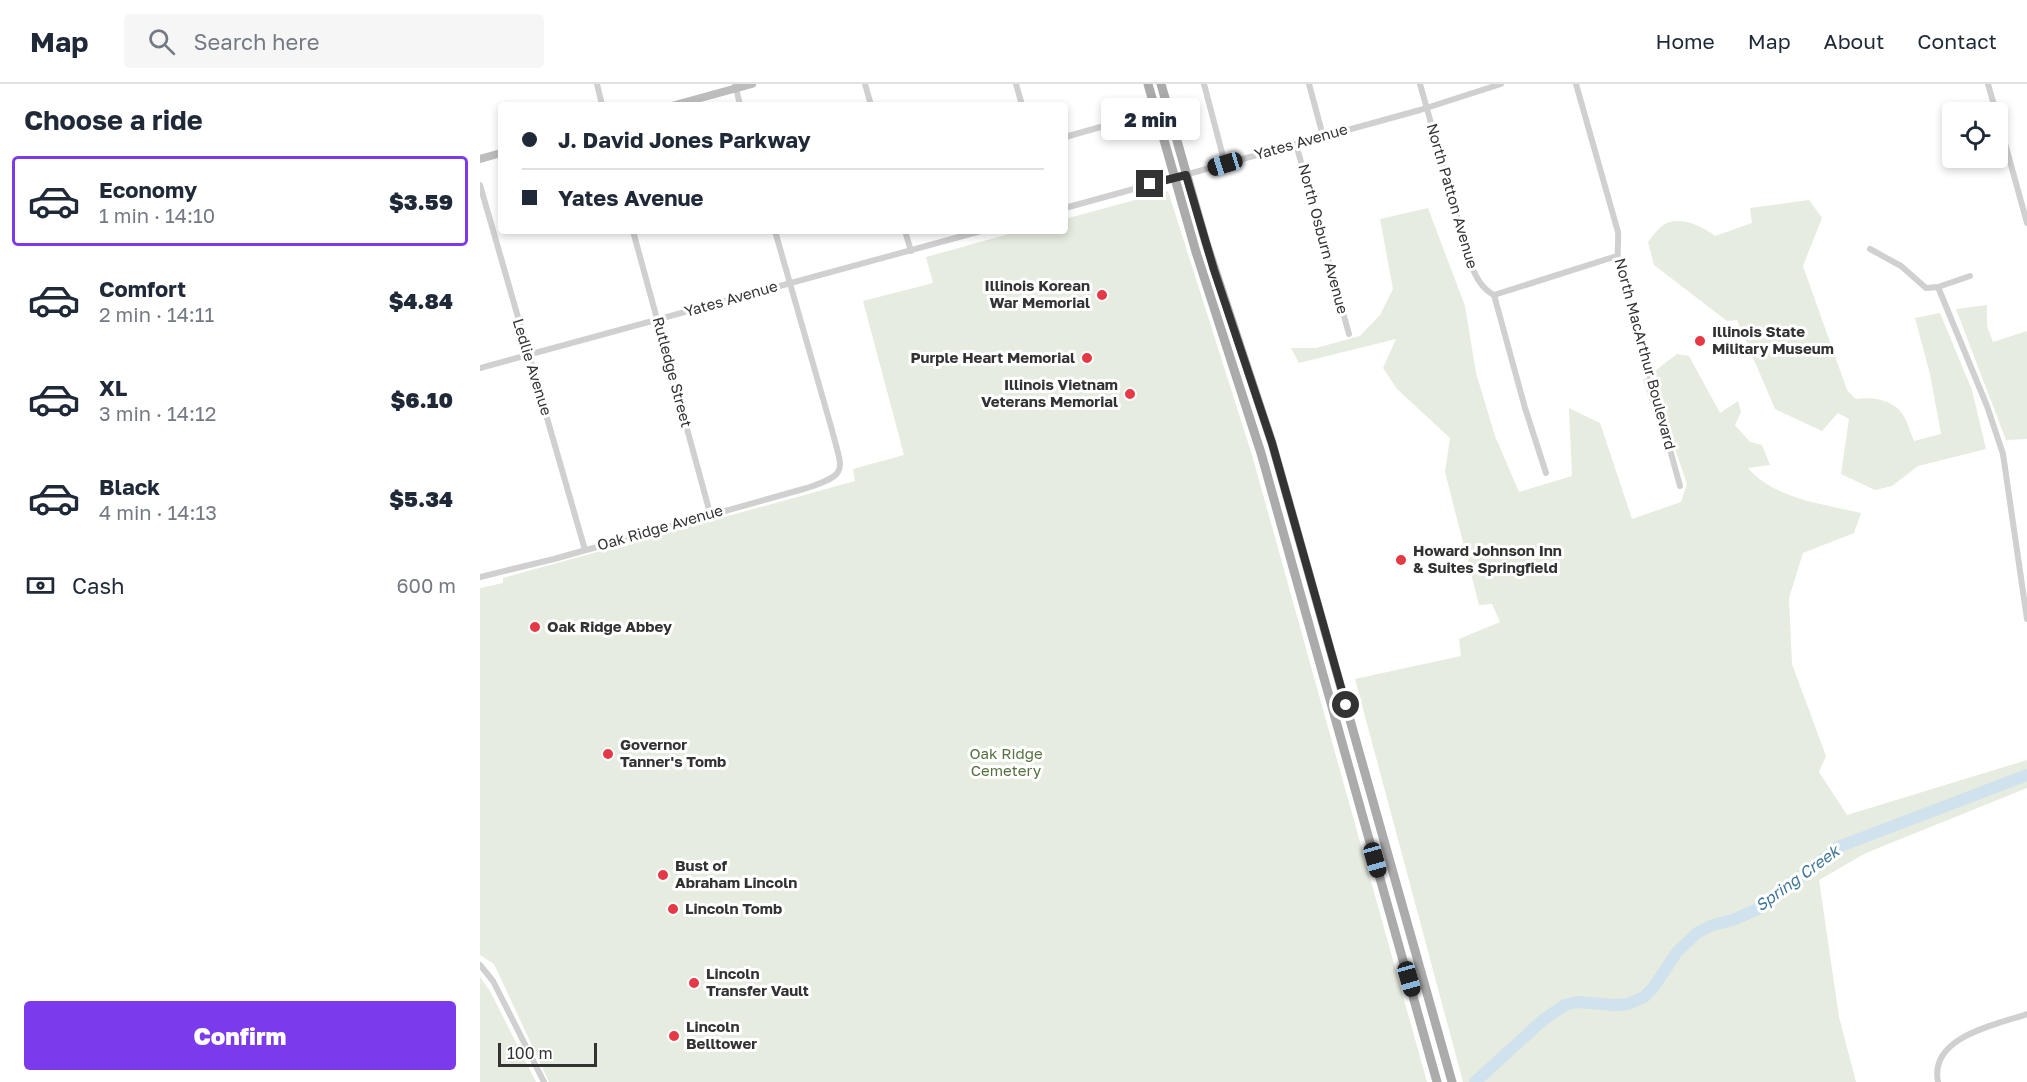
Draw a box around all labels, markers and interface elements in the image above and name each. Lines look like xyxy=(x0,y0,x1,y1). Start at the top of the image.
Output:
search box xyxy=(124,14,544,68)
text: Map xyxy=(30,25,88,58)
icon: search xyxy=(145,25,178,58)
text: Search here xyxy=(193,28,319,55)
text: Home xyxy=(1655,28,1715,54)
text: Map xyxy=(1748,28,1791,54)
text: About xyxy=(1824,28,1884,54)
text: Contact xyxy=(1917,28,1997,54)
callout: 2 min xyxy=(1100,97,1200,139)
map controls xyxy=(1942,102,2008,168)
button: locate xyxy=(1942,102,2008,168)
text: Choose a ride xyxy=(24,104,203,136)
text: 2 min xyxy=(1124,107,1177,131)
street label: Yates Avenue xyxy=(1252,119,1350,163)
street label: North Patton Avenue xyxy=(1424,121,1482,271)
text: J. David Jones Parkway xyxy=(558,126,811,153)
car xyxy=(1205,150,1245,178)
street label: North Osburn Avenue xyxy=(1295,162,1353,316)
route end xyxy=(1136,170,1163,197)
icon: car xyxy=(27,174,81,228)
text: Economy xyxy=(99,176,197,203)
text: Yates Avenue xyxy=(558,184,704,211)
text: $3.59 xyxy=(389,188,453,215)
text: 1 min · 14:10 xyxy=(99,203,215,227)
street label: North MacArthur Boulevard xyxy=(1612,256,1680,452)
icon: car xyxy=(27,273,81,327)
text: Comfort xyxy=(99,275,186,302)
street label: Yates Avenue xyxy=(682,276,780,320)
place label: Illinois Korean War Memorial xyxy=(985,276,1090,311)
text: $4.84 xyxy=(389,287,453,314)
marker: Illinois Korean War Memorial xyxy=(1095,288,1109,302)
text: 2 min · 14:11 xyxy=(99,302,214,326)
street label: Rutledge Street xyxy=(650,315,696,429)
street label: Ledlie Avenue xyxy=(510,316,556,418)
place label: Illinois State Military Museum xyxy=(1712,322,1834,357)
marker: Illinois State Military Museum xyxy=(1693,334,1707,348)
place label: Purple Heart Memorial xyxy=(911,348,1075,366)
marker: Purple Heart Memorial xyxy=(1080,351,1094,365)
icon: car xyxy=(27,372,81,426)
text: XL xyxy=(99,374,127,401)
place label: Illinois Vietnam Veterans Memorial xyxy=(981,375,1118,410)
text: $6.10 xyxy=(391,386,453,413)
marker: Illinois Vietnam Veterans Memorial xyxy=(1123,387,1137,401)
text: 3 min · 14:12 xyxy=(99,401,216,425)
icon: car xyxy=(27,471,81,525)
text: Black xyxy=(99,473,160,500)
text: $5.34 xyxy=(389,485,453,512)
text: 4 min · 14:13 xyxy=(99,500,217,524)
street label: Oak Ridge Avenue xyxy=(595,500,725,554)
place label: Howard Johnson Inn & Suites Springfield xyxy=(1413,541,1562,576)
marker: Howard Johnson Inn & Suites Springfield xyxy=(1394,553,1408,567)
icon: cash xyxy=(24,569,57,602)
text: Cash xyxy=(72,572,125,599)
text: 600 m xyxy=(396,573,456,597)
place label: Oak Ridge Abbey xyxy=(547,617,672,635)
marker: Oak Ridge Abbey xyxy=(528,620,542,634)
route start xyxy=(1332,691,1359,718)
place label: Governor Tanner's Tomb xyxy=(620,735,726,770)
park label: Oak Ridge Cemetery xyxy=(969,744,1043,779)
marker: Governor Tanner's Tomb xyxy=(601,747,615,761)
car xyxy=(1361,840,1389,880)
water label: Spring Creek xyxy=(1751,840,1844,915)
place label: Bust of Abraham Lincoln xyxy=(675,856,797,891)
marker: Bust of Abraham Lincoln xyxy=(656,868,670,882)
place label: Lincoln Tomb xyxy=(685,899,782,917)
marker: Lincoln Tomb xyxy=(666,902,680,916)
car xyxy=(1395,959,1423,999)
place label: Lincoln Transfer Vault xyxy=(706,964,809,999)
marker: Lincoln Transfer Vault xyxy=(687,976,701,990)
button: Confirm xyxy=(24,1001,456,1070)
place label: Lincoln Belltower xyxy=(686,1017,757,1052)
marker: Lincoln Belltower xyxy=(667,1029,681,1043)
scale bar xyxy=(498,1040,597,1068)
text: 100 m xyxy=(507,1043,553,1063)

